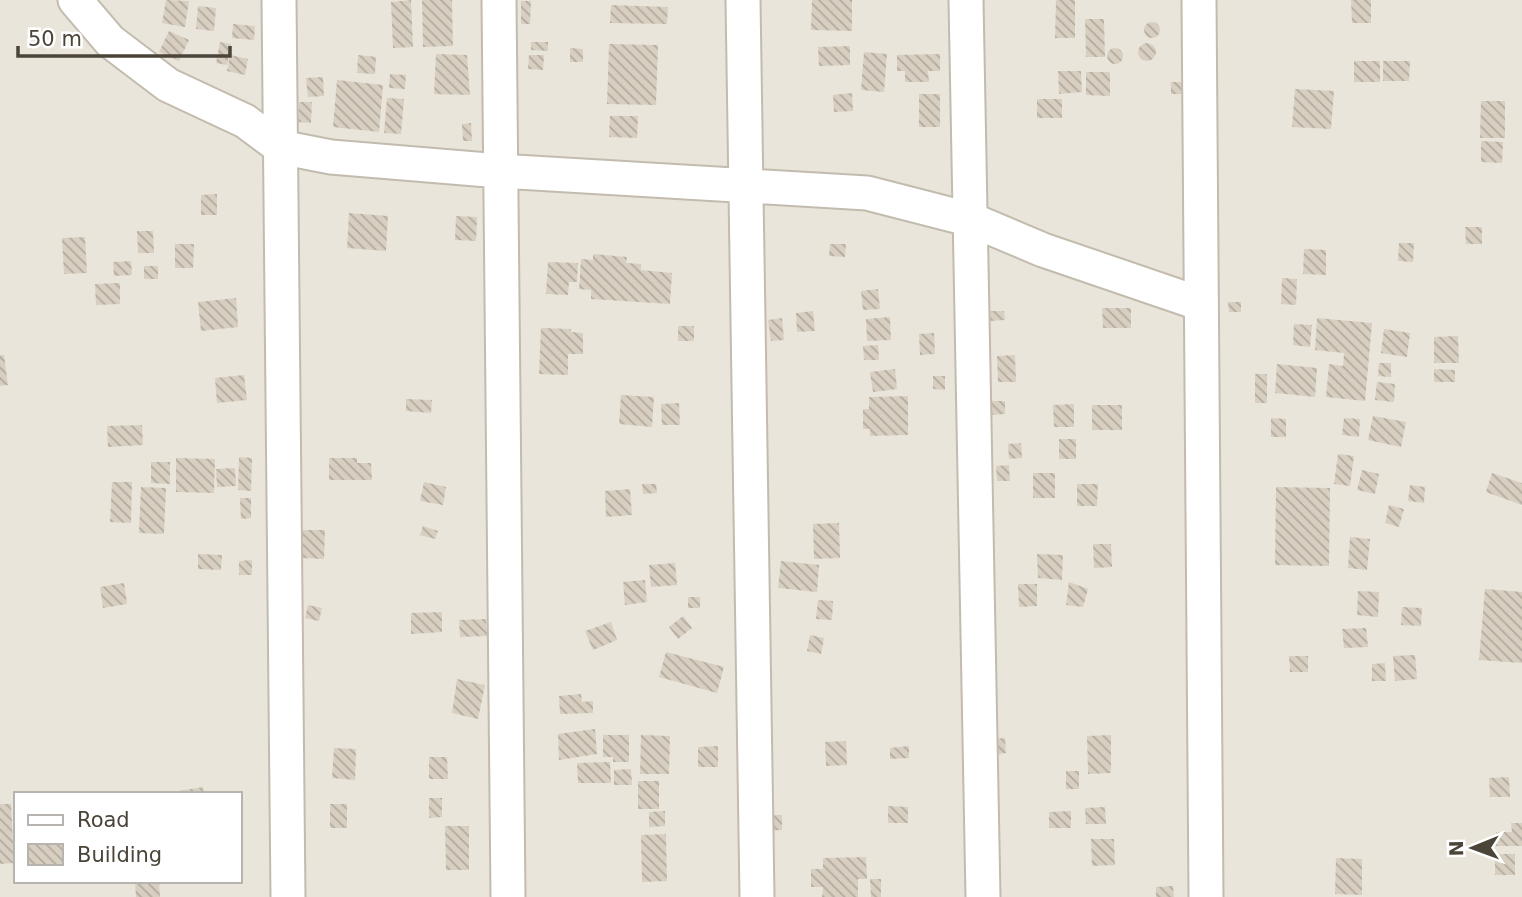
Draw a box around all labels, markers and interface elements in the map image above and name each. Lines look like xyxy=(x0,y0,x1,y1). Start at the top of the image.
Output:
scale bar xyxy=(18,14,229,58)
text: 50 m xyxy=(28,27,82,51)
legend xyxy=(14,792,242,883)
text: Road xyxy=(77,808,130,832)
north arrow xyxy=(1438,813,1508,883)
text: N xyxy=(1445,840,1467,856)
text: Building xyxy=(77,843,162,867)

